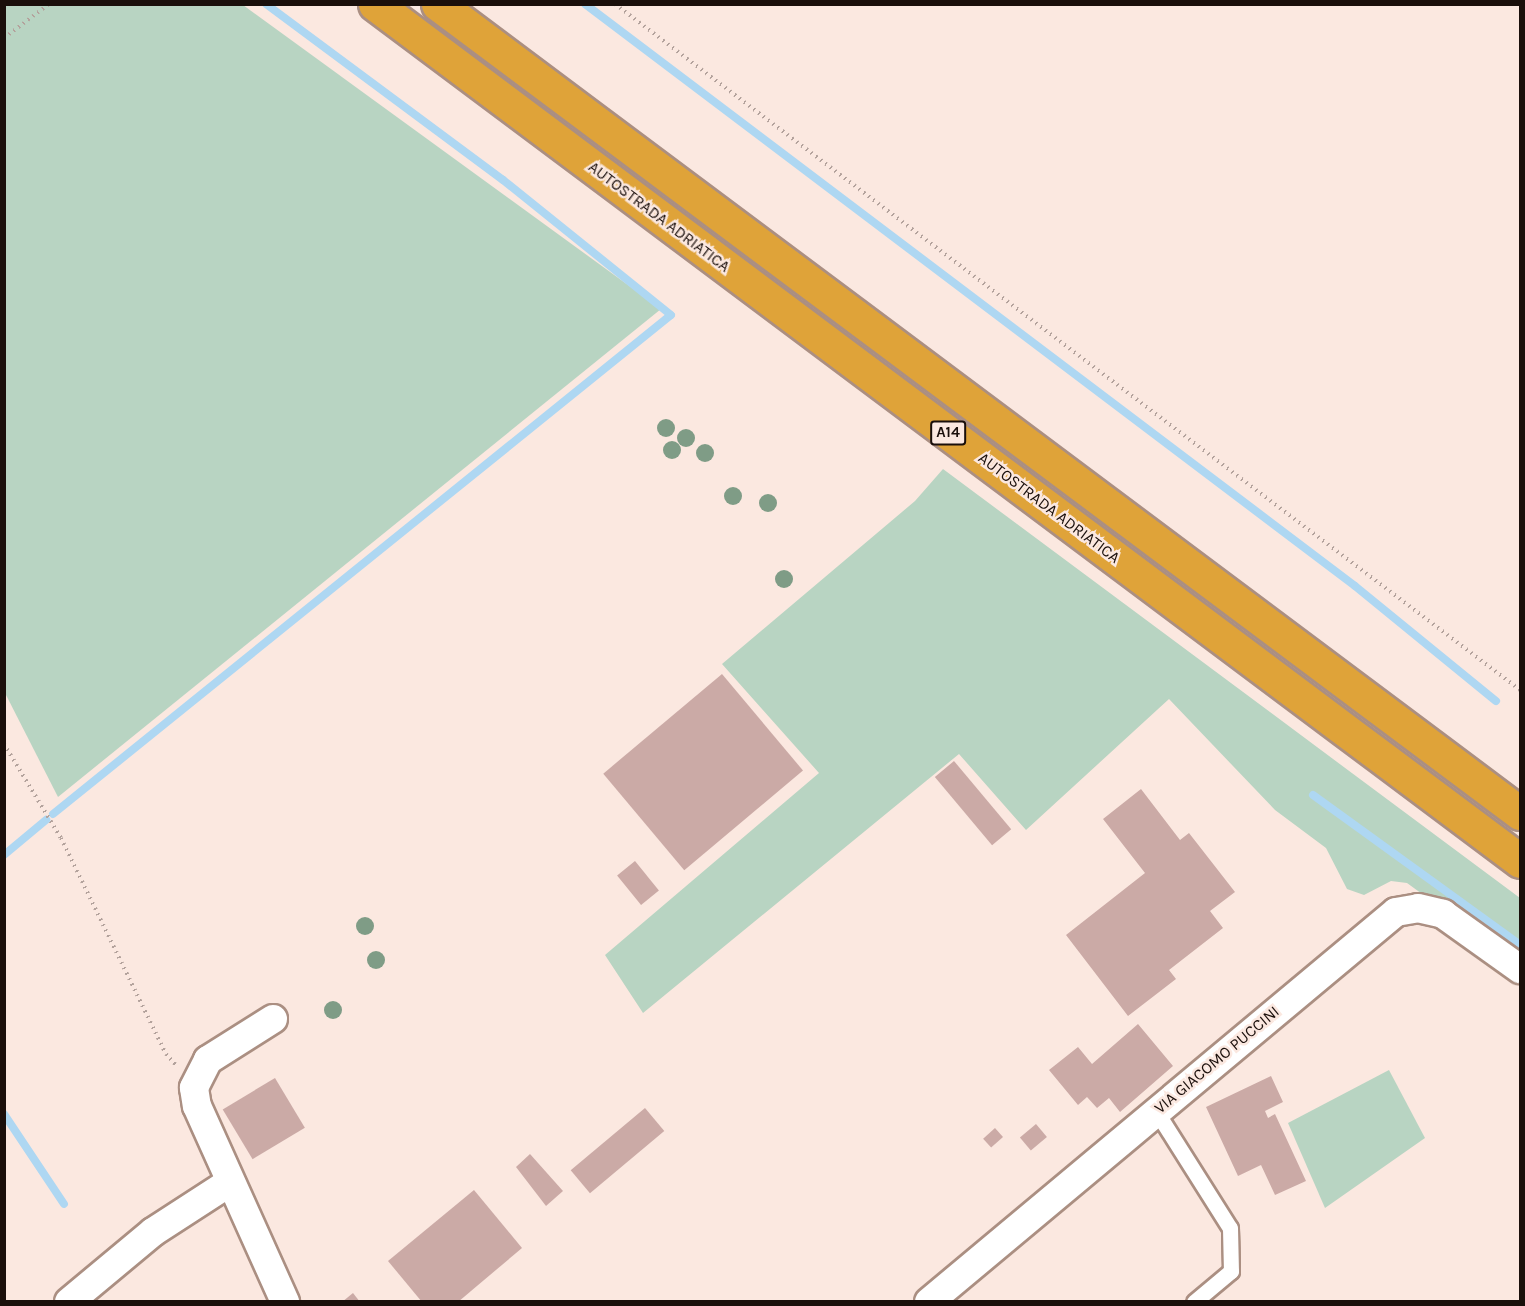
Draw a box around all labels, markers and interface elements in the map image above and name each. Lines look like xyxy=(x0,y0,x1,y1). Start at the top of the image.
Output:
street label: AUTOSTRADA ADRIATICA xyxy=(584,158,734,276)
road number: A14 xyxy=(930,421,966,445)
street label: AUTOSTRADA ADRIATICA xyxy=(974,449,1124,567)
street label: VIA GIACOMO PUCCINI xyxy=(1151,1002,1283,1118)

